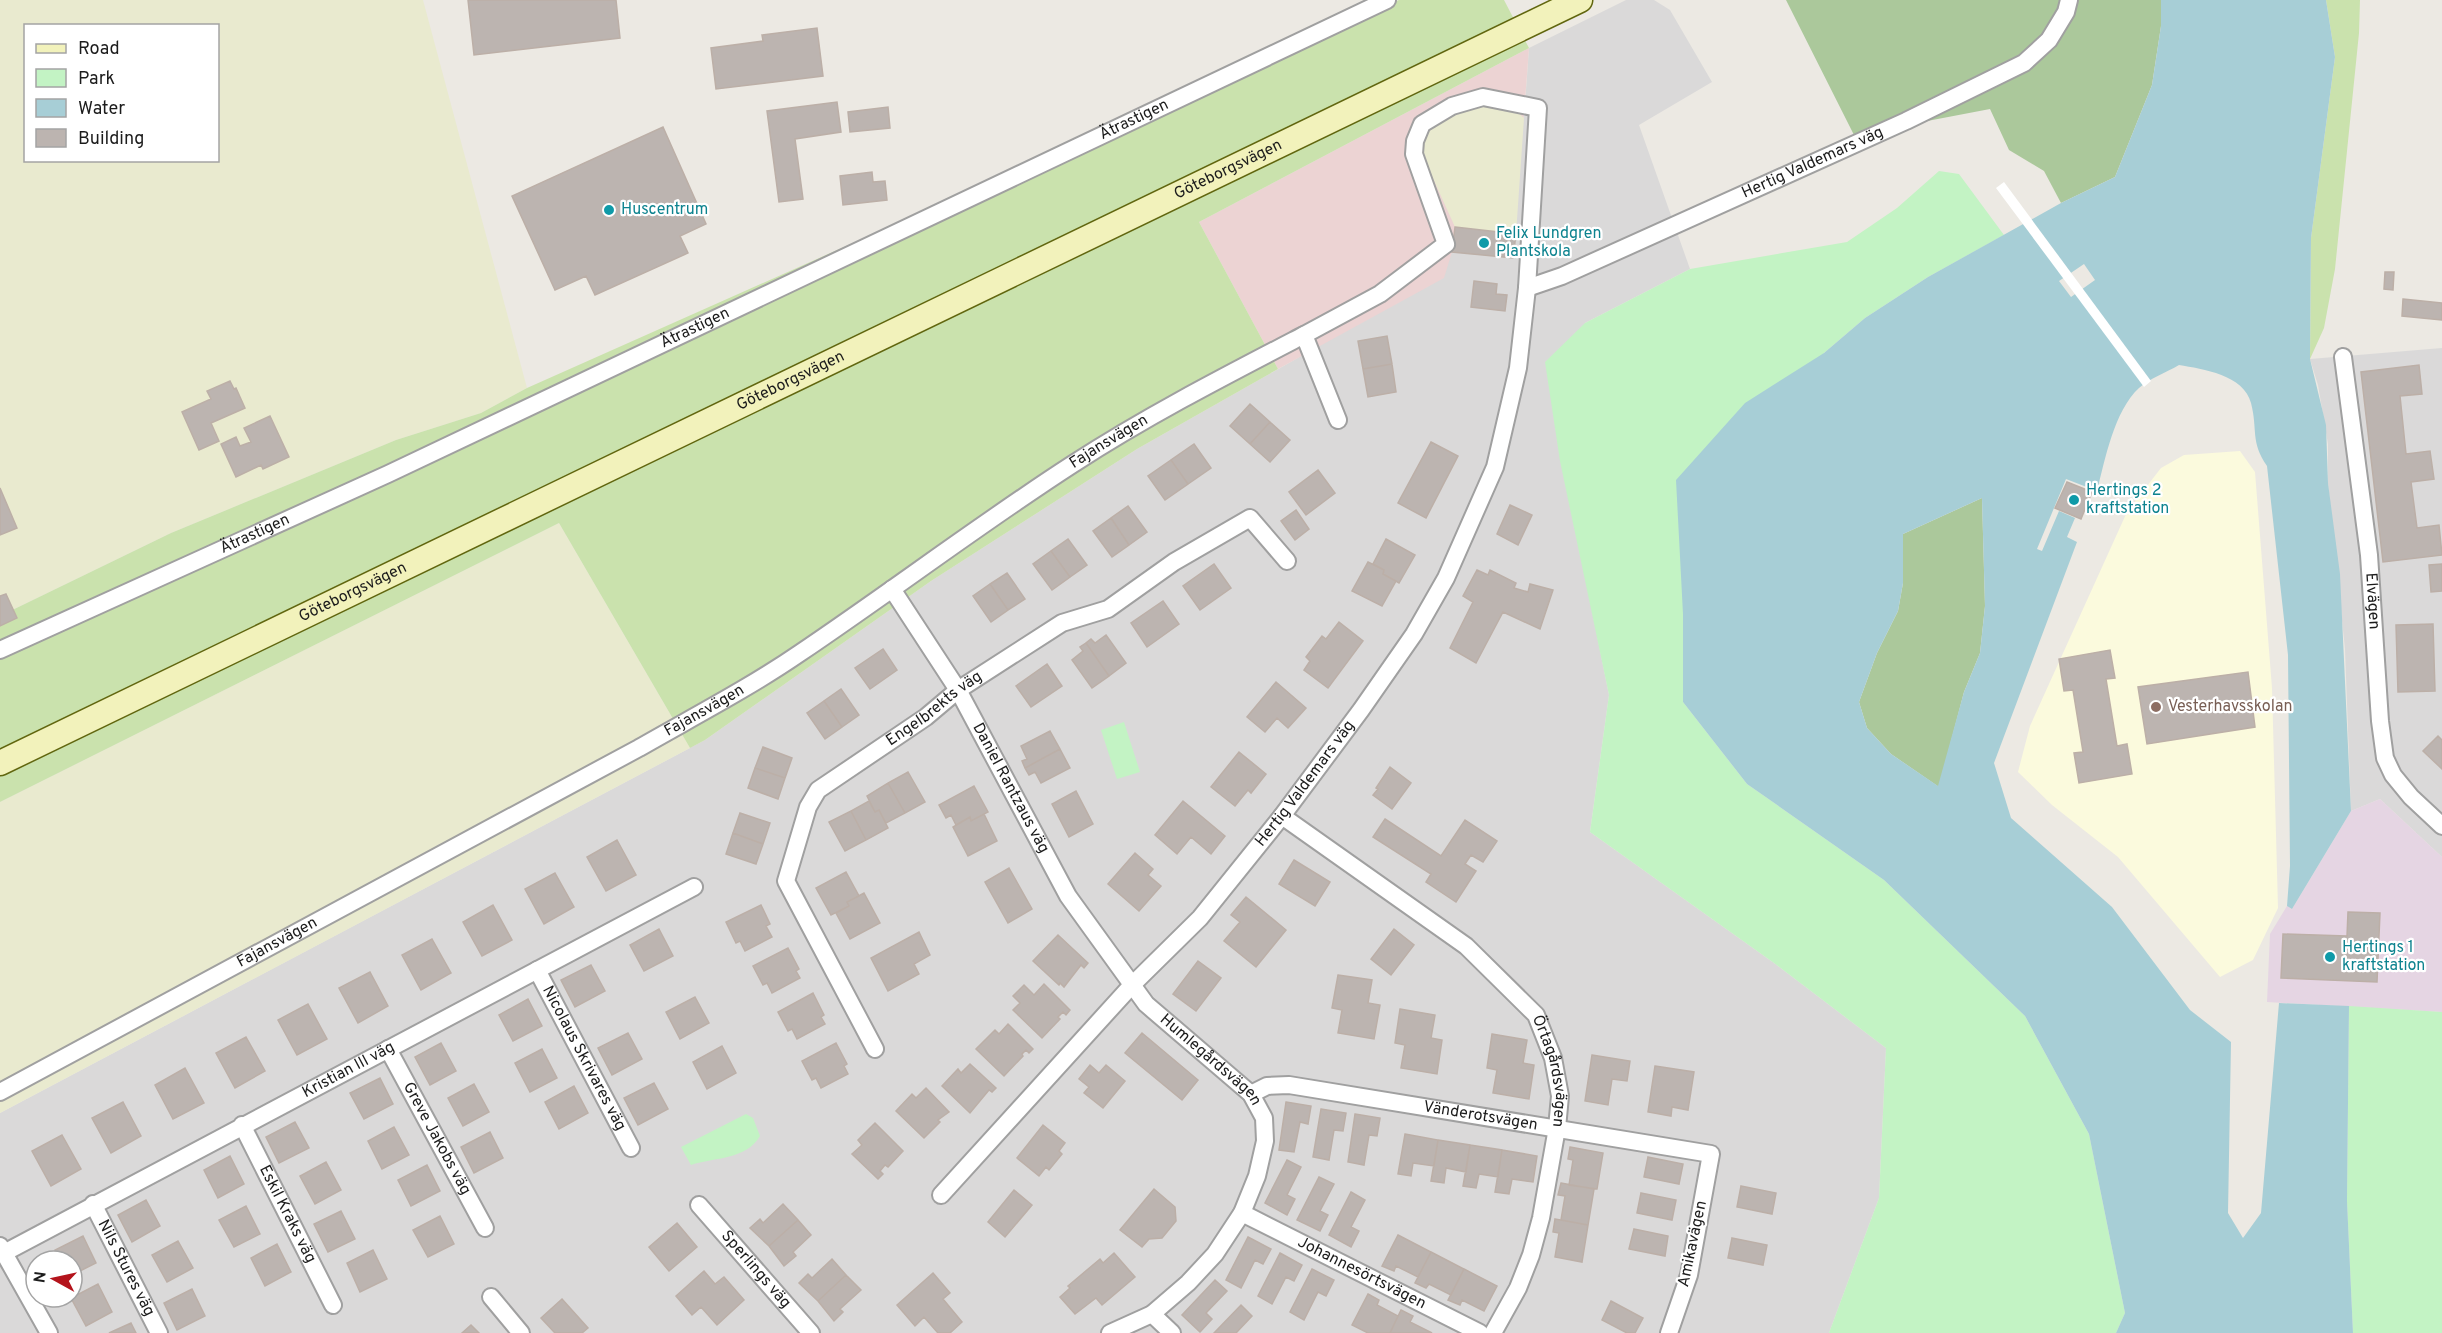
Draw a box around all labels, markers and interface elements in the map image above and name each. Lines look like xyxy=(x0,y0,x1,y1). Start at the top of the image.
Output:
legend xyxy=(24,24,219,162)
text: Road xyxy=(78,38,120,61)
text: Park xyxy=(78,68,115,91)
street label: Ätrastigen xyxy=(1096,95,1172,145)
text: Water xyxy=(78,98,125,121)
street label: Hertig Valdemars väg xyxy=(1739,122,1887,204)
text: Building xyxy=(78,128,144,151)
street label: Göteborgsvägen xyxy=(1171,135,1286,204)
place label: Huscentrum xyxy=(621,200,708,220)
marker: Huscentrum xyxy=(602,203,616,217)
place label: Felix Lundgren Plantskola xyxy=(1496,224,1602,262)
marker: Felix Lundgren Plantskola xyxy=(1477,236,1491,250)
street label: Ätrastigen xyxy=(657,303,733,353)
street label: Göteborgsvägen xyxy=(733,347,848,416)
street label: Fajansvägen xyxy=(1066,410,1152,474)
place label: Hertings 2 kraftstation xyxy=(2086,481,2169,519)
marker: Hertings 2 kraftstation xyxy=(2067,493,2081,507)
street label: Ätrastigen xyxy=(217,510,293,559)
street label: Göteborgsvägen xyxy=(296,558,410,627)
street label: Elvägen xyxy=(2360,572,2384,630)
street label: Engelbrekts väg xyxy=(882,667,986,751)
street label: Fajansvägen xyxy=(661,680,748,741)
place label: Vesterhavsskolan xyxy=(2168,697,2293,717)
marker: Vesterhavsskolan xyxy=(2149,700,2163,714)
street label: Hertig Valdemars väg xyxy=(1251,717,1360,851)
street label: Daniel Rantzaus väg xyxy=(968,720,1053,857)
street label: Fajansvägen xyxy=(234,913,321,972)
place label: Hertings 1 kraftstation xyxy=(2342,938,2425,976)
marker: Hertings 1 kraftstation xyxy=(2323,950,2337,964)
street label: Nicolaus Skrivares väg xyxy=(537,982,630,1134)
street label: Humlegårdsvägen xyxy=(1155,1010,1266,1109)
street label: Örtagårdsvägen xyxy=(1527,1011,1570,1128)
street label: Kristian III väg xyxy=(299,1038,398,1103)
street label: Greve Jakobs väg xyxy=(398,1079,475,1198)
street label: Vänderotsvägen xyxy=(1422,1097,1539,1136)
street label: Eskil Kraks väg xyxy=(254,1162,320,1267)
street label: Amikavägen xyxy=(1674,1199,1712,1289)
street label: Nils Stures väg xyxy=(93,1216,159,1320)
street label: Sperlings väg xyxy=(716,1227,795,1313)
street label: Johannesörtsvägen xyxy=(1294,1233,1429,1314)
north arrow xyxy=(24,1249,84,1309)
text: N xyxy=(30,1270,52,1284)

